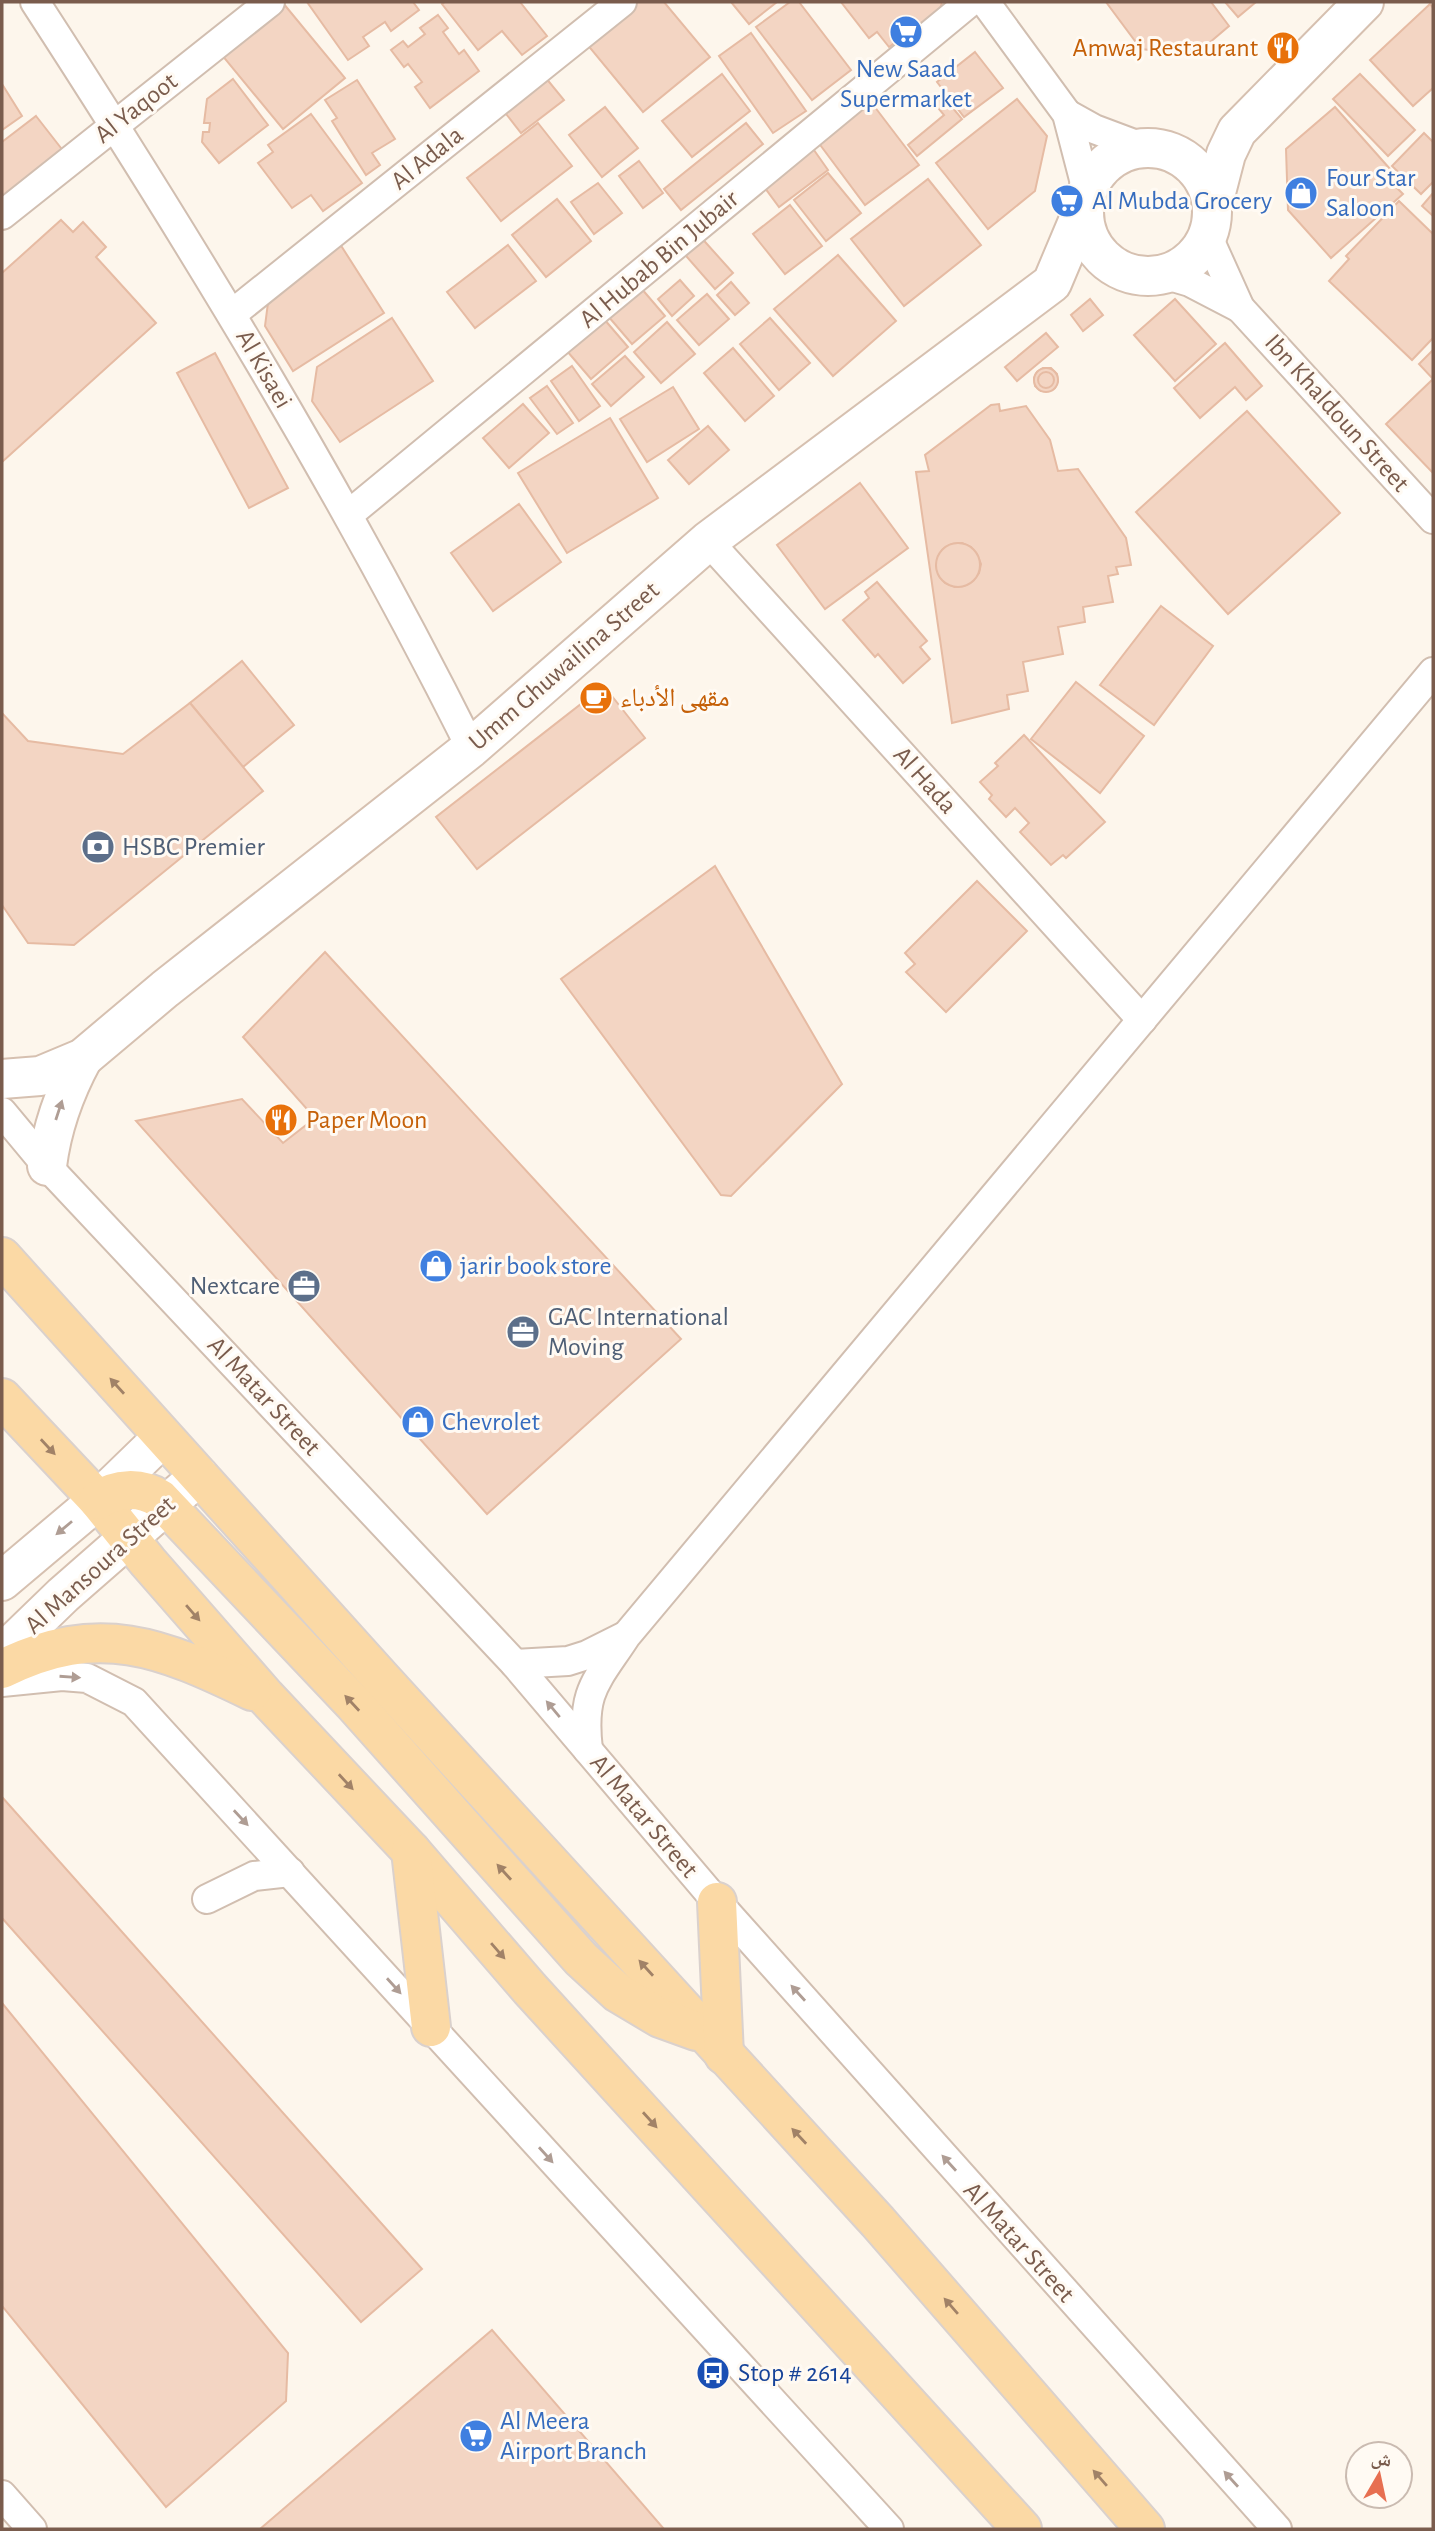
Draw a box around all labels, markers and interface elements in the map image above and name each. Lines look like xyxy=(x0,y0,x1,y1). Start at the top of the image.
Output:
supermarket icon: New Saad Supermarket xyxy=(887,13,925,51)
restaurant icon: Amwaj Restaurant xyxy=(1264,29,1302,67)
place label: Amwaj Restaurant xyxy=(1073,35,1258,61)
place label: New Saad Supermarket xyxy=(840,56,972,112)
street label: Al Yaqoot xyxy=(90,68,182,148)
street label: Al Adala xyxy=(386,121,468,195)
place label: Four Star Saloon xyxy=(1326,165,1416,221)
shop icon: Four Star Saloon xyxy=(1282,174,1320,212)
supermarket icon: Al Mubda Grocery xyxy=(1048,182,1086,220)
street label: Al Hubab Bin Jubair xyxy=(575,185,744,333)
place label: Al Mubda Grocery xyxy=(1092,188,1272,214)
street label: Al Kisaei xyxy=(231,325,297,413)
street label: Ibn Khaldoun Street xyxy=(1260,329,1414,497)
street label: Umm Ghuwailina Street xyxy=(464,577,664,755)
cafe icon: مقهى الأدباء xyxy=(577,679,615,717)
place label: مقهى الأدباء xyxy=(620,684,730,713)
street label: Al Hada xyxy=(888,741,962,819)
bank icon: HSBC Premier xyxy=(79,828,117,866)
place label: HSBC Premier xyxy=(122,834,265,860)
one-way arrow xyxy=(55,1099,65,1120)
restaurant icon: Paper Moon xyxy=(262,1101,300,1139)
place label: Paper Moon xyxy=(306,1107,427,1133)
shop icon: jarir book store xyxy=(417,1247,455,1285)
place label: jarir book store xyxy=(460,1253,611,1279)
office icon: Nextcare xyxy=(285,1267,323,1305)
place label: Nextcare xyxy=(190,1273,280,1299)
place label: GAC International Moving xyxy=(548,1304,729,1360)
office icon: GAC International Moving xyxy=(504,1313,542,1351)
street label: Al Matar Street xyxy=(203,1332,325,1460)
one-way arrow xyxy=(110,1378,126,1395)
shop icon: Chevrolet xyxy=(399,1403,437,1441)
place label: Chevrolet xyxy=(442,1409,540,1435)
one-way arrow xyxy=(40,1438,56,1455)
street label: Al Mansoura Street xyxy=(20,1491,180,1639)
one-way arrow xyxy=(55,1520,72,1535)
one-way arrow xyxy=(185,1605,200,1622)
one-way arrow xyxy=(59,1672,81,1683)
one-way arrow xyxy=(345,1695,361,1712)
one-way arrow xyxy=(546,1701,561,1718)
street label: Al Matar Street xyxy=(585,1749,703,1883)
one-way arrow xyxy=(337,1773,353,1790)
one-way arrow xyxy=(232,1809,248,1826)
one-way arrow xyxy=(497,1864,512,1881)
one-way arrow xyxy=(490,1942,506,1960)
one-way arrow xyxy=(638,1960,654,1977)
one-way arrow xyxy=(386,1977,402,1995)
one-way arrow xyxy=(790,1984,806,2002)
one-way arrow xyxy=(642,2111,658,2129)
one-way arrow xyxy=(792,2128,808,2145)
one-way arrow xyxy=(538,2146,554,2164)
one-way arrow xyxy=(941,2154,957,2172)
street label: Al Matar Street xyxy=(959,2177,1079,2307)
one-way arrow xyxy=(944,2297,959,2314)
bus stop icon: Stop # 2614 xyxy=(694,2354,732,2392)
place label: Stop # 2614 xyxy=(738,2360,852,2386)
place label: Al Meera Airport Branch xyxy=(500,2408,647,2464)
supermarket icon: Al Meera Airport Branch xyxy=(457,2417,495,2455)
north arrow xyxy=(1344,2440,1414,2510)
text: ش xyxy=(1370,2449,1393,2472)
one-way arrow xyxy=(1093,2469,1108,2486)
one-way arrow xyxy=(1223,2470,1239,2488)

